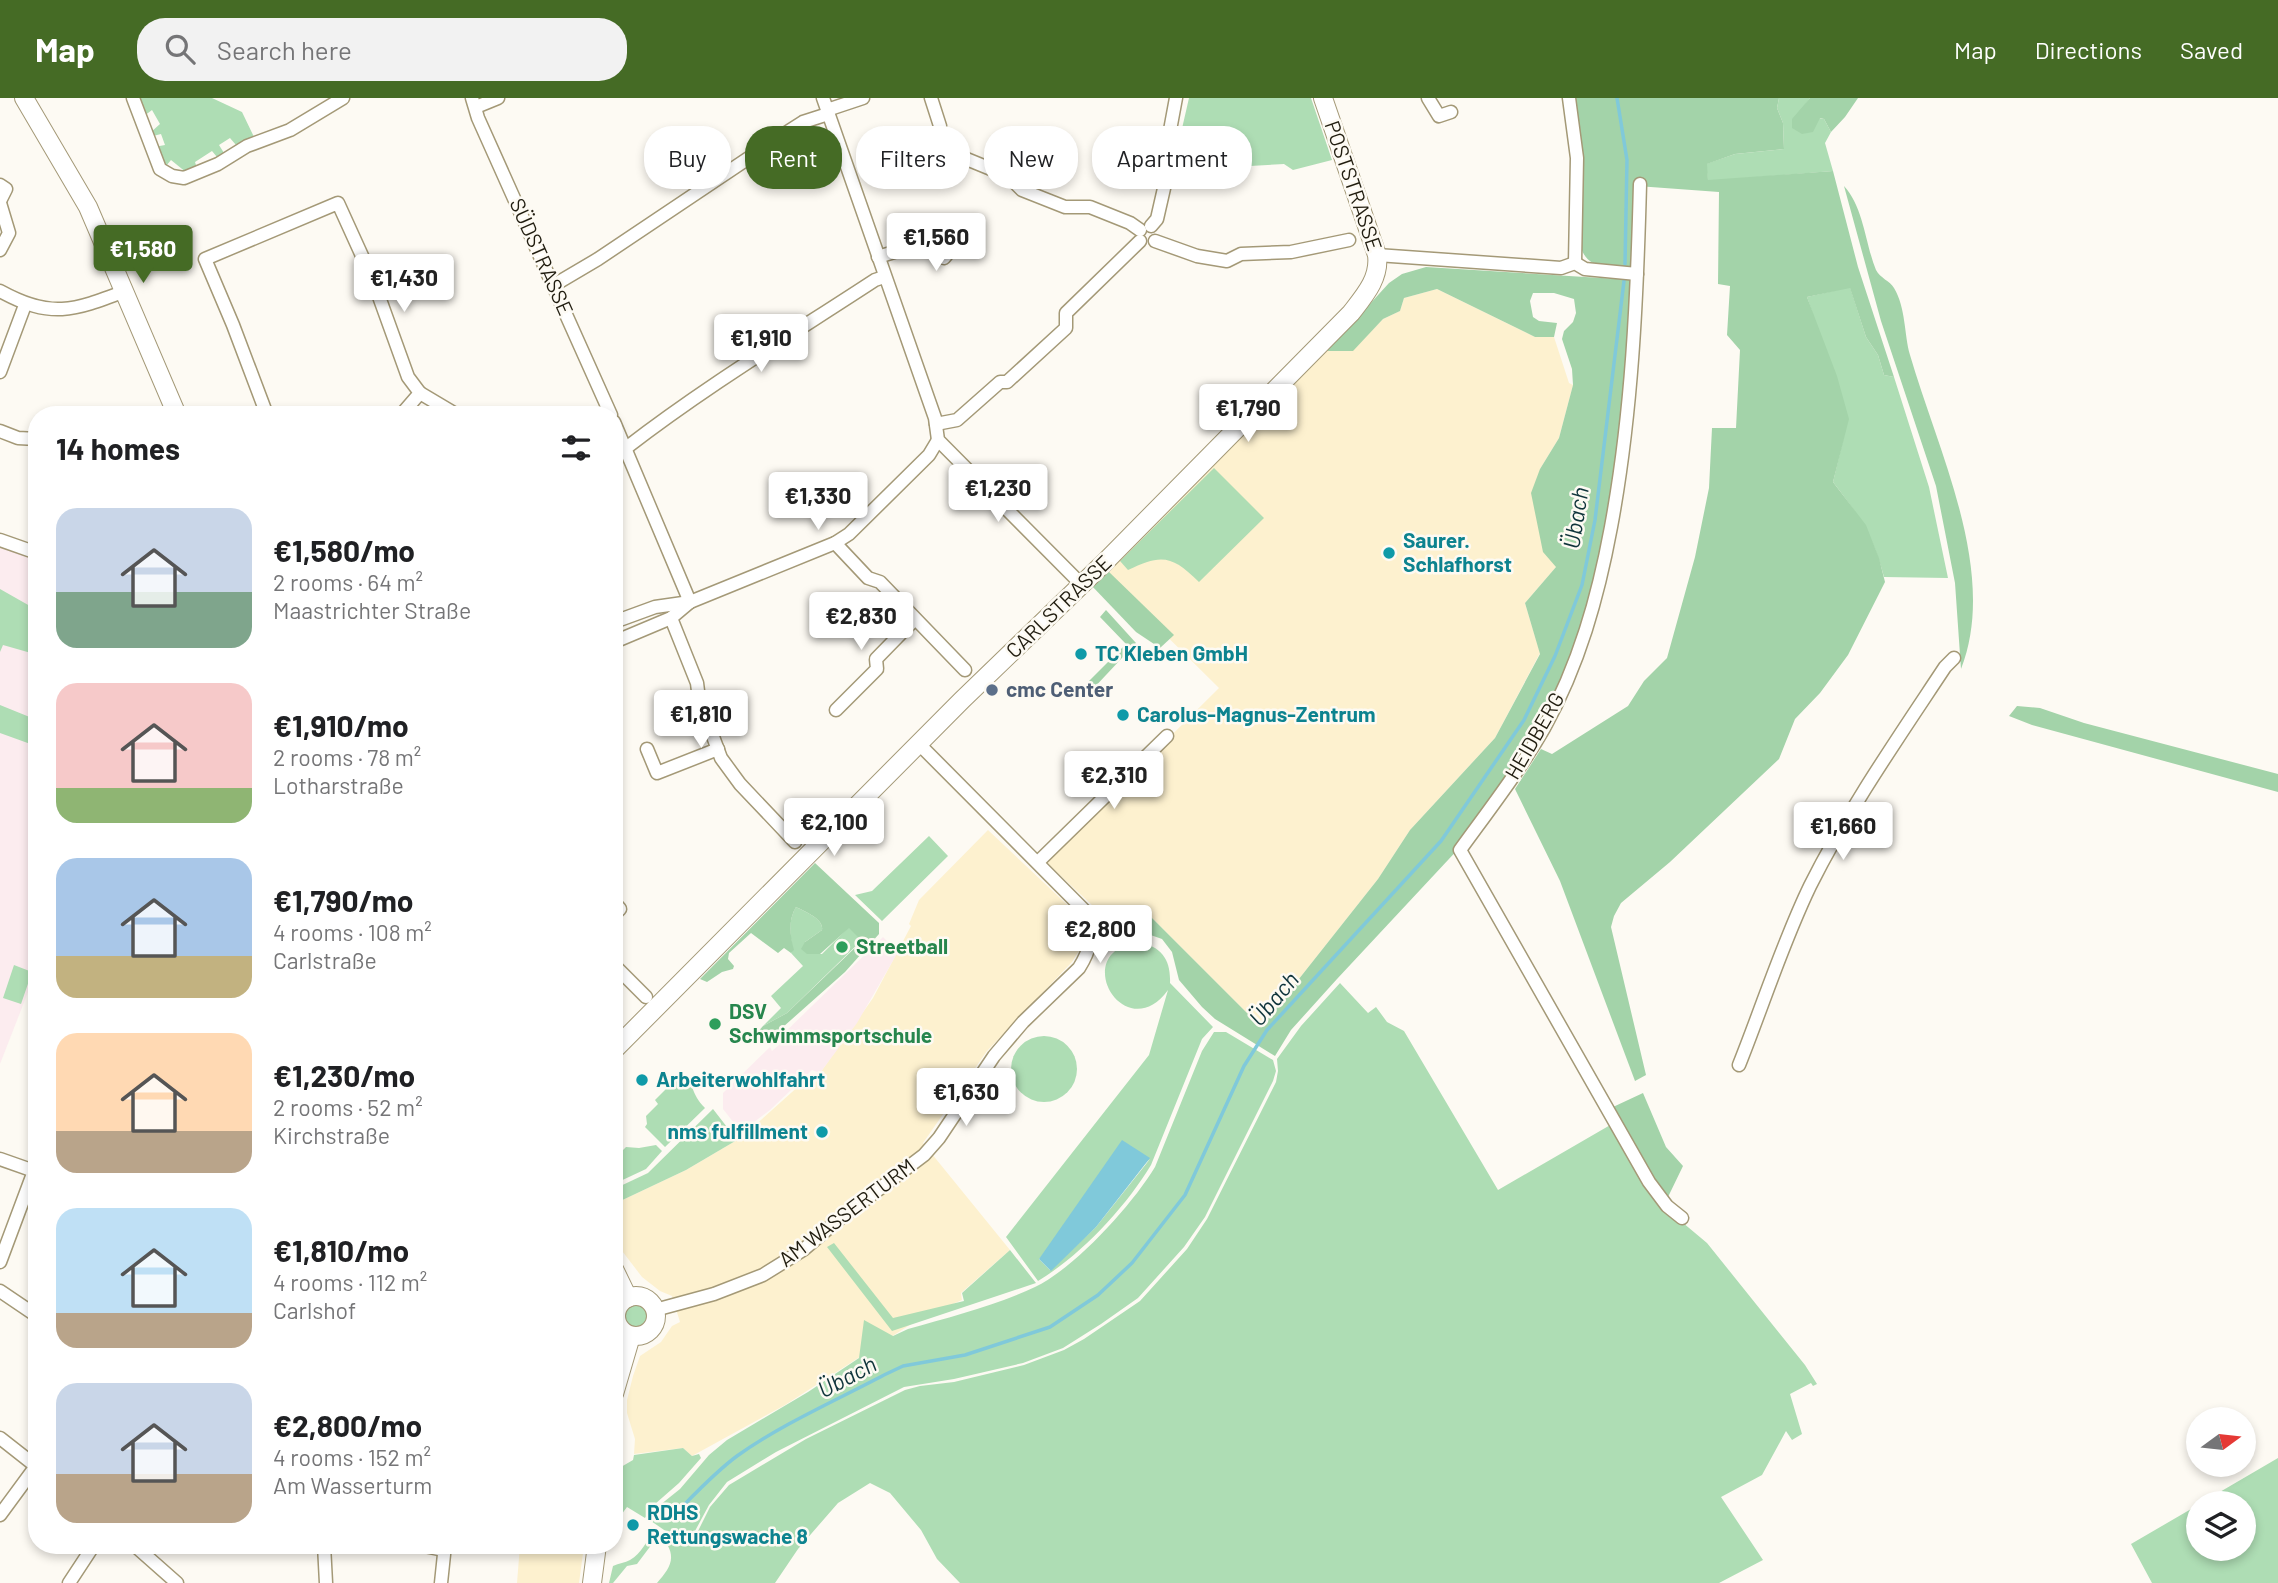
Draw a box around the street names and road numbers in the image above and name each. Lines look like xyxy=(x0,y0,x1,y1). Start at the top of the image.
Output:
street label: POSTSTRASSE xyxy=(1320,117,1388,254)
street label: SÜDSTRASSE xyxy=(505,194,579,319)
street label: CARLSTRASSE xyxy=(1000,549,1116,662)
street label: HEIDBERG xyxy=(1499,687,1569,783)
street label: AM WASSERTURM xyxy=(773,1152,919,1271)

